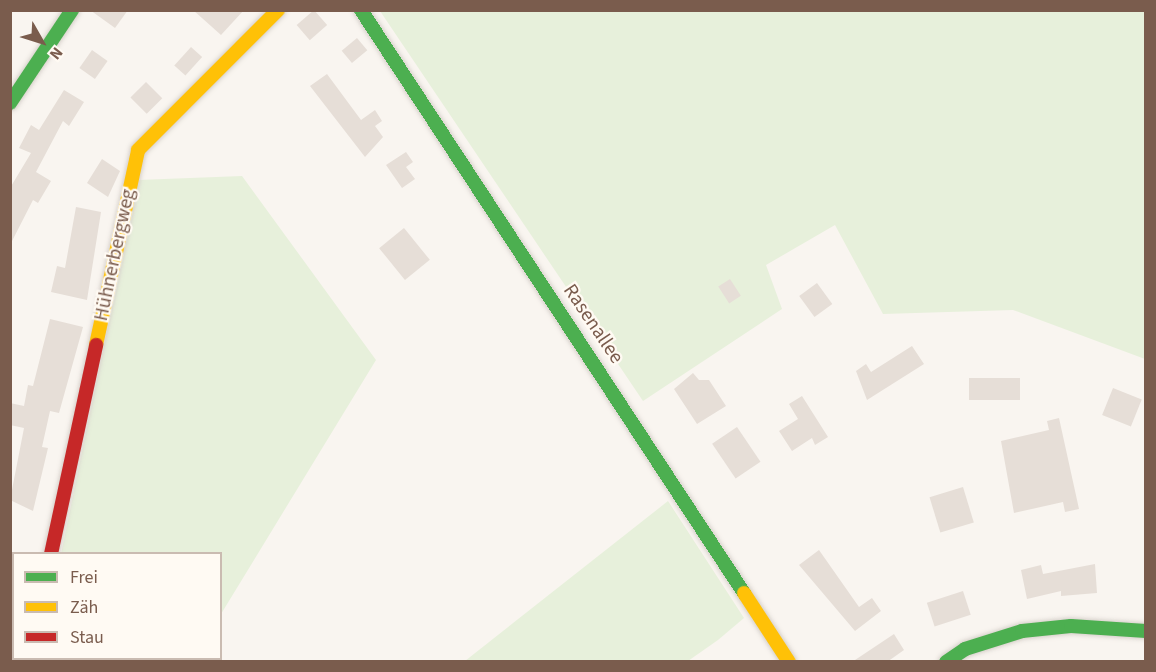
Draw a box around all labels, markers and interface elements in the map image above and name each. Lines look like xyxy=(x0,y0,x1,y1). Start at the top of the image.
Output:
north arrow xyxy=(12,12,72,72)
text: N xyxy=(44,42,68,64)
street label: Hühnerbergweg xyxy=(89,187,141,323)
street label: Rasenallee xyxy=(558,280,628,368)
legend xyxy=(12,552,222,660)
text: Frei xyxy=(70,565,98,590)
text: Zäh xyxy=(70,595,98,620)
text: Stau xyxy=(70,625,104,650)

